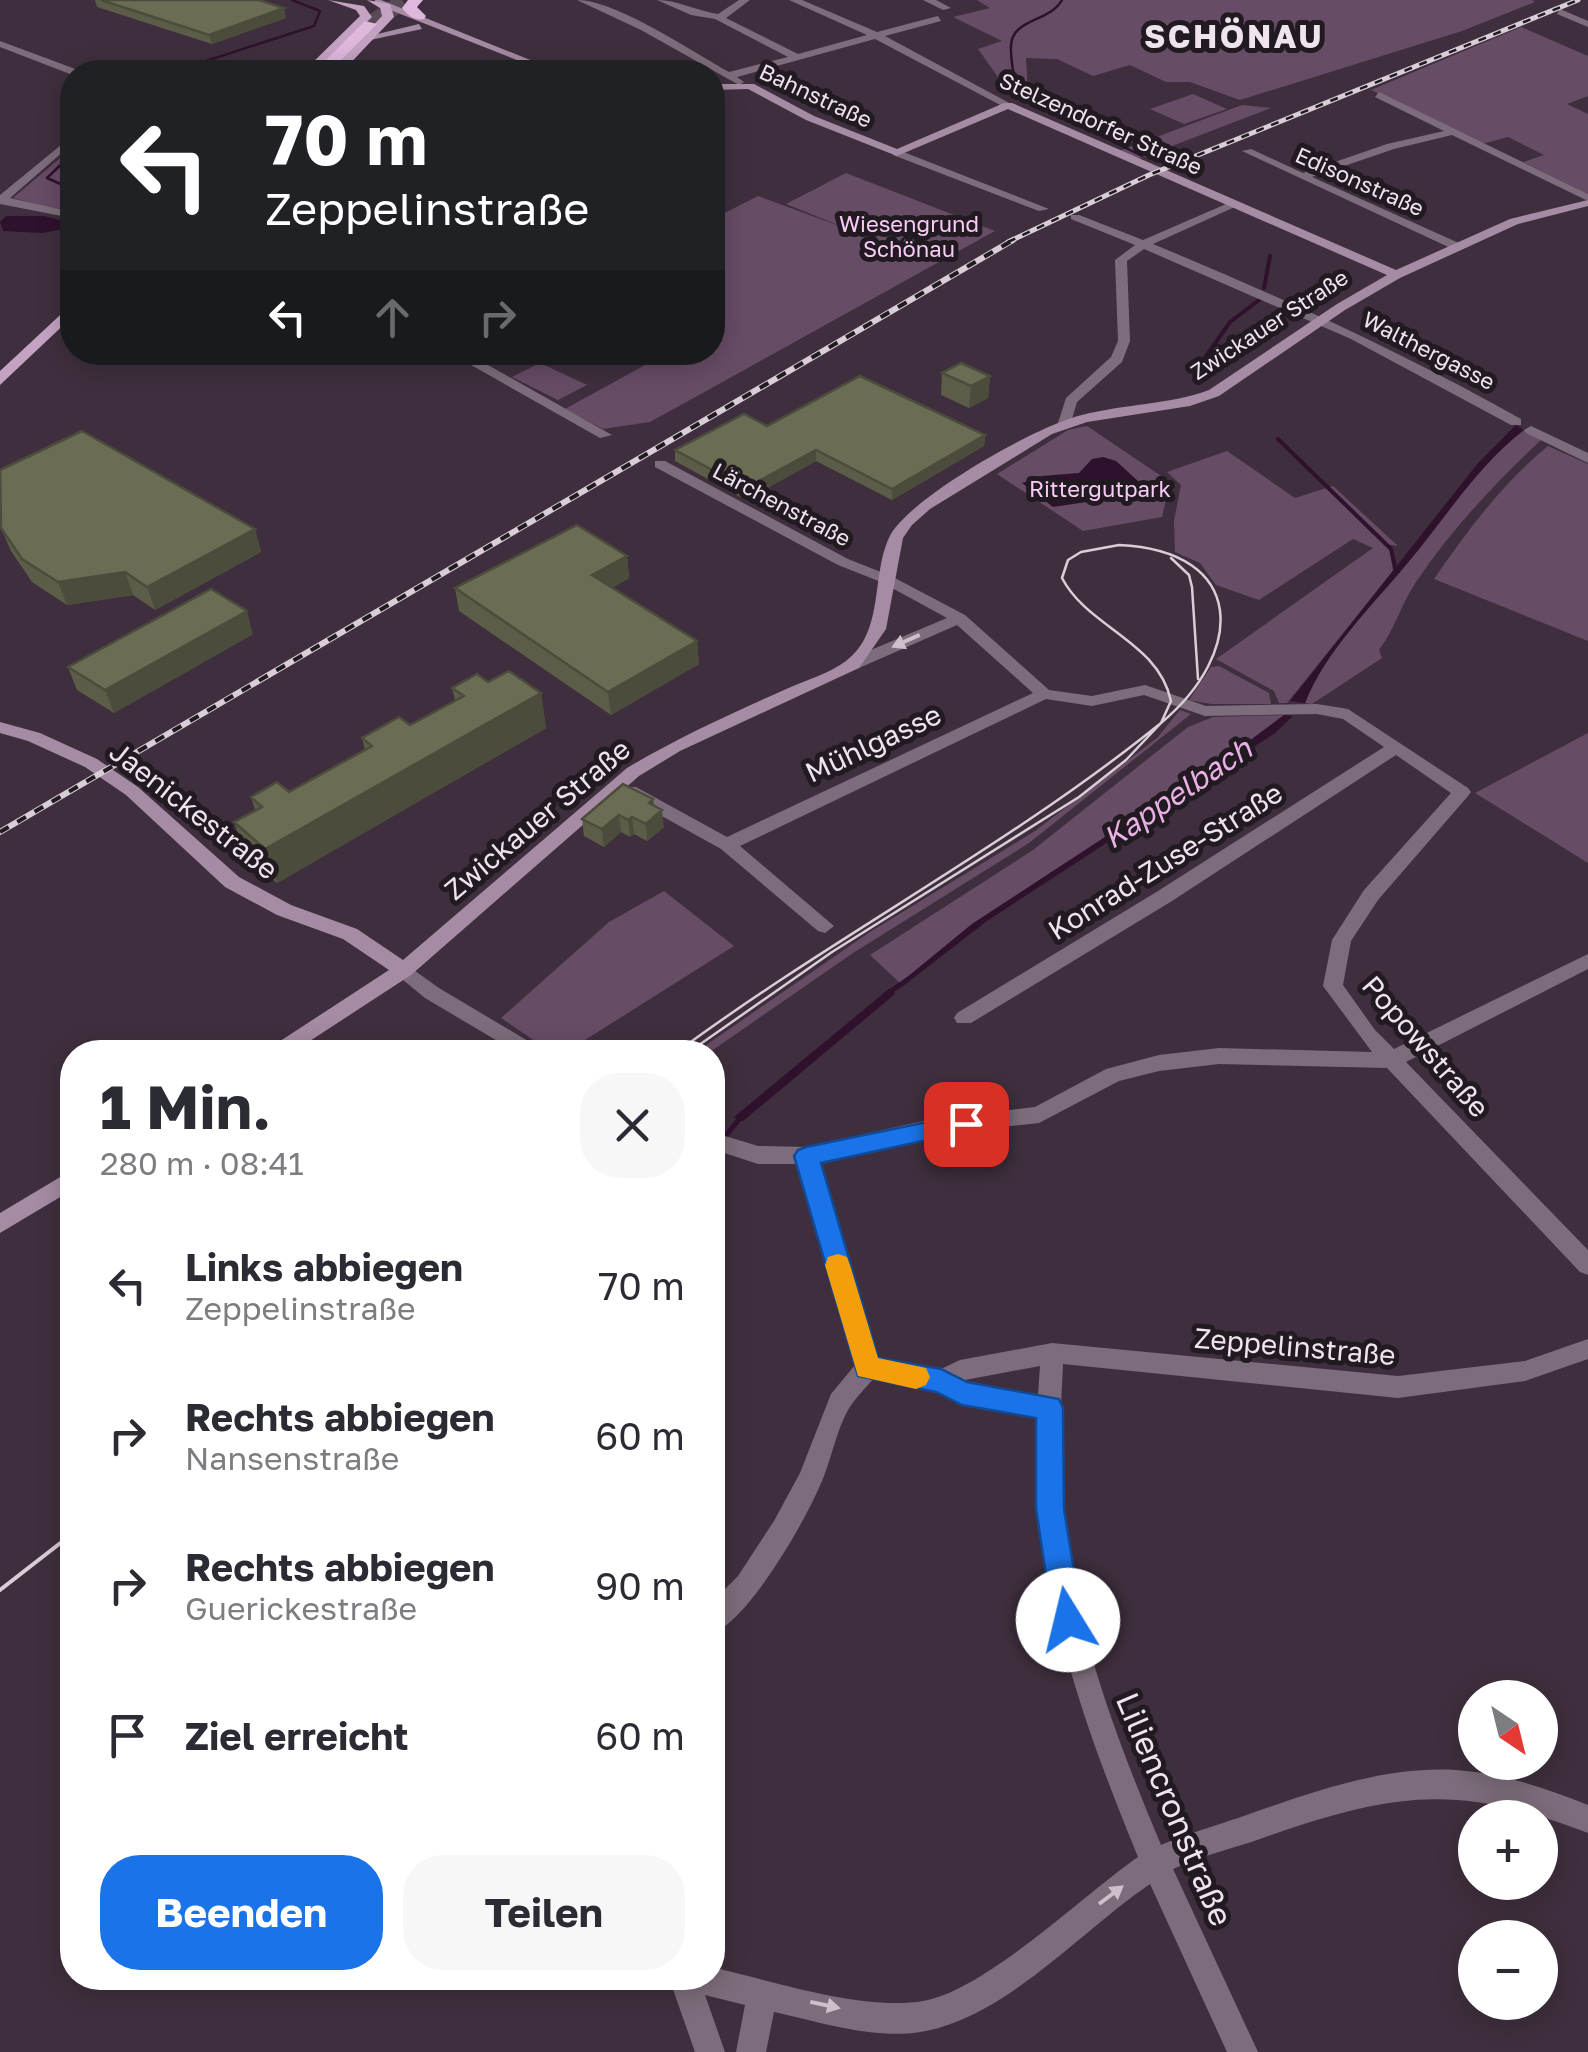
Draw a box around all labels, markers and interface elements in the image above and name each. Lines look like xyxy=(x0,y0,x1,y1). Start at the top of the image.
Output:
district label: SCHÖNAU xyxy=(1144,17,1324,55)
street label: Bahnstraße xyxy=(755,57,877,133)
street label: Stelzendorfer Straße xyxy=(995,66,1207,180)
text: 70 m xyxy=(265,96,427,180)
icon: left xyxy=(100,100,230,230)
street label: Edisonstraße xyxy=(1292,141,1428,221)
text: Zeppelinstraße xyxy=(265,181,589,235)
park label: Wiesengrund Schönau xyxy=(839,210,979,262)
street label: Zwickauer Straße xyxy=(1185,263,1353,385)
icon: left xyxy=(260,290,315,345)
icon: ahead xyxy=(365,290,420,345)
icon: right xyxy=(470,290,525,345)
street label: Walthergasse xyxy=(1358,305,1500,395)
street label: Lärchenstraße xyxy=(708,456,856,552)
park label: Rittergutpark xyxy=(1029,475,1171,502)
one-way arrow xyxy=(891,633,921,649)
street label: Mühlgasse xyxy=(800,697,946,789)
water label: Kappelbach xyxy=(1096,729,1259,856)
street label: Zwickauer Straße xyxy=(438,732,636,906)
street label: Jaenickestraße xyxy=(103,734,285,886)
street label: Konrad-Zuse-Straße xyxy=(1042,776,1288,946)
street label: Popowstraße xyxy=(1356,969,1496,1123)
text: 1 Min. xyxy=(100,1070,271,1142)
button: close xyxy=(580,1073,685,1178)
pin xyxy=(924,1082,1009,1167)
icon: arrive xyxy=(939,1097,994,1152)
text: 280 m · 08:41 xyxy=(100,1144,304,1182)
text: Links abbiegen xyxy=(185,1244,463,1289)
icon: left xyxy=(100,1258,155,1313)
text: 70 m xyxy=(598,1263,685,1308)
text: Zeppelinstraße xyxy=(185,1289,416,1327)
street label: Zeppelinstraße xyxy=(1193,1321,1397,1371)
text: Rechts abbiegen xyxy=(185,1394,494,1439)
icon: right xyxy=(100,1408,155,1463)
text: 60 m xyxy=(595,1413,685,1458)
text: Nansenstraße xyxy=(185,1439,399,1477)
text: Rechts abbiegen xyxy=(185,1544,494,1589)
icon: right xyxy=(100,1558,155,1613)
text: 90 m xyxy=(595,1563,685,1608)
position arrow xyxy=(1016,1568,1120,1672)
text: Guerickestraße xyxy=(185,1589,417,1627)
north arrow xyxy=(1458,1680,1558,1780)
map controls xyxy=(1458,1680,1558,2020)
street label: Liliencronstraße xyxy=(1109,1687,1241,1931)
icon: arrive xyxy=(100,1708,155,1763)
text: Ziel erreicht xyxy=(185,1713,408,1758)
text: 60 m xyxy=(595,1713,685,1758)
button: + xyxy=(1458,1800,1558,1900)
button: Beenden xyxy=(100,1855,383,1970)
button: Teilen xyxy=(403,1855,685,1970)
one-way arrow xyxy=(1098,1886,1124,1906)
button: − xyxy=(1458,1920,1558,2020)
one-way arrow xyxy=(809,1998,840,2014)

